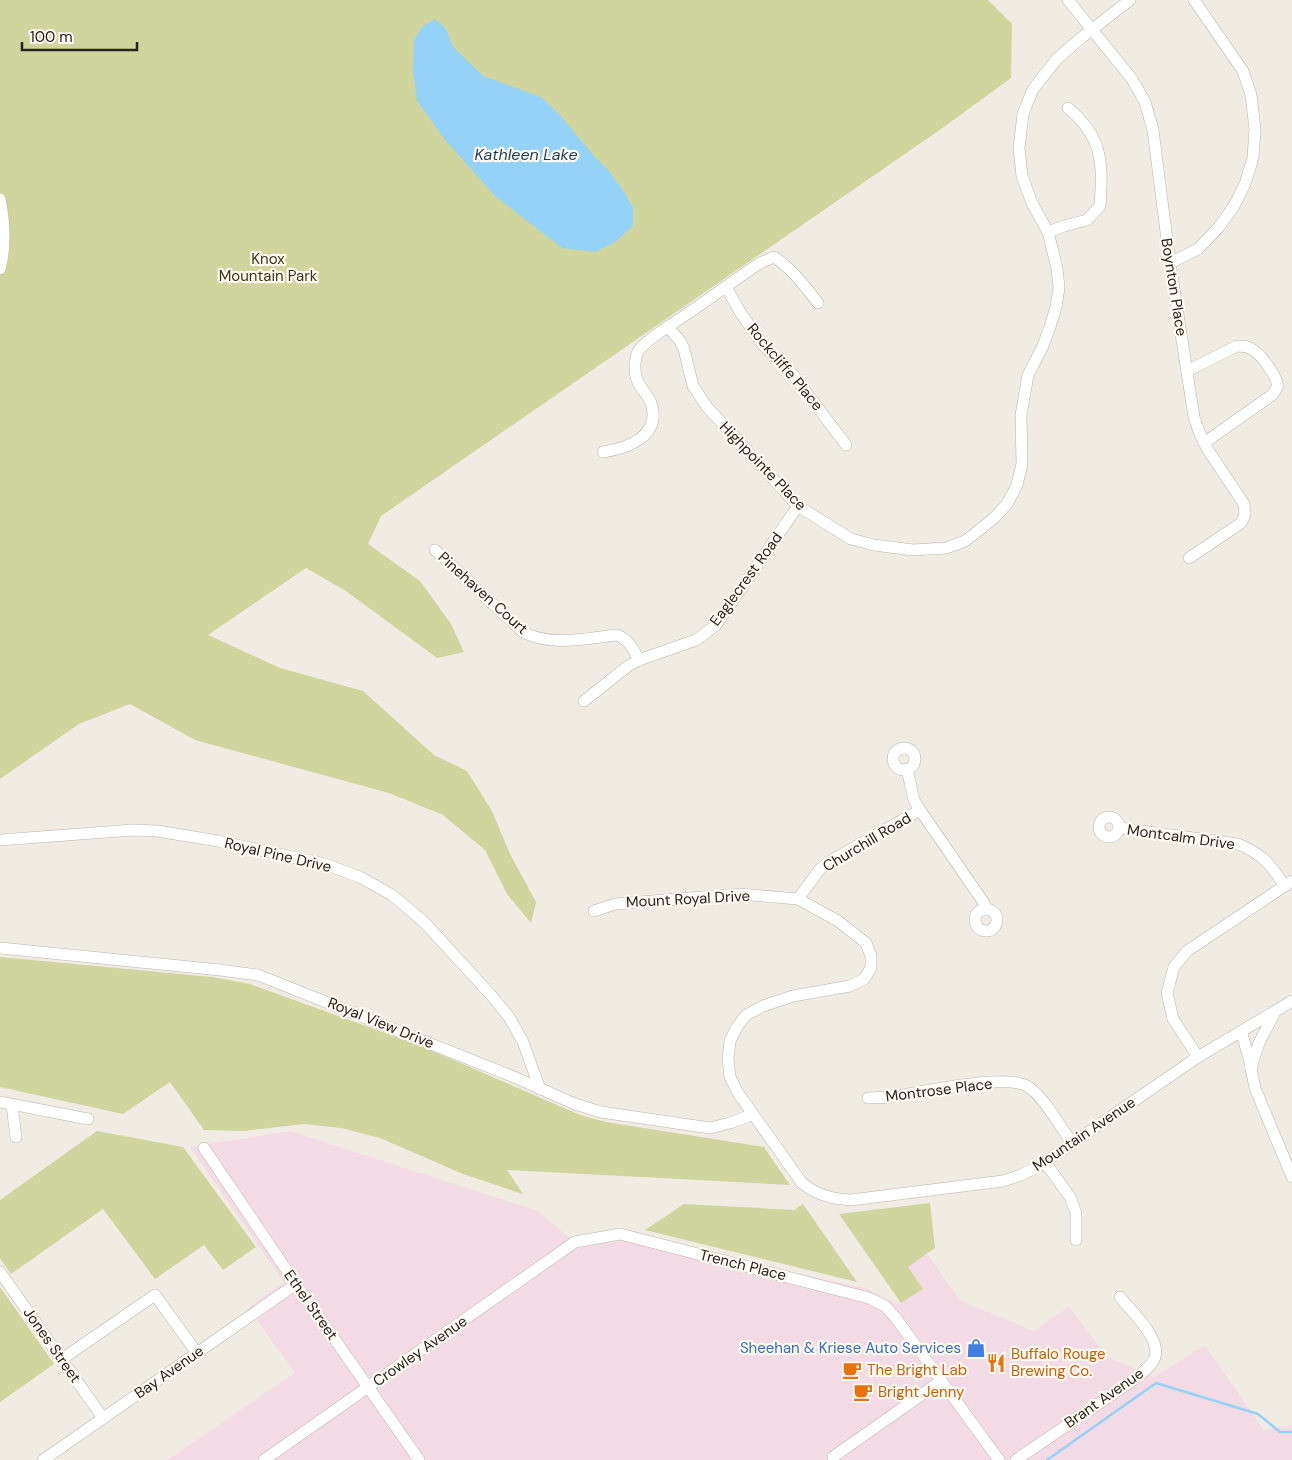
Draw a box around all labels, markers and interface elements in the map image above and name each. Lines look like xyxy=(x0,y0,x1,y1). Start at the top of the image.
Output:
scale bar xyxy=(22,20,138,52)
text: 100 m xyxy=(30,27,73,47)
water label: Kathleen Lake xyxy=(474,144,578,165)
street label: Boynton Place xyxy=(1156,237,1192,337)
park label: Knox Mountain Park xyxy=(219,249,318,286)
street label: Rockcliffe Place xyxy=(743,319,827,415)
street label: Highpointe Place xyxy=(715,417,811,515)
street label: Eaglecrest Road xyxy=(705,528,787,630)
street label: Pinehaven Court xyxy=(434,547,532,639)
street label: Churchill Road xyxy=(819,808,915,876)
street label: Montcalm Drive xyxy=(1126,820,1236,854)
street label: Royal Pine Drive xyxy=(223,833,333,877)
street label: Mount Royal Drive xyxy=(625,886,751,912)
street label: Royal View Drive xyxy=(325,993,437,1053)
street label: Montrose Place xyxy=(884,1074,994,1106)
street label: Mountain Avenue xyxy=(1029,1092,1139,1176)
street label: Trench Place xyxy=(698,1245,788,1285)
street label: Ethel Street xyxy=(279,1266,343,1344)
street label: Jones Street xyxy=(19,1303,85,1387)
street label: Crowley Avenue xyxy=(369,1311,471,1391)
shop icon: Sheehan & Kriese Auto Services xyxy=(965,1337,987,1359)
place label: Sheehan & Kriese Auto Services xyxy=(740,1338,961,1358)
street label: Bay Avenue xyxy=(130,1341,208,1403)
place label: Buffalo Rouge Brewing Co. xyxy=(1011,1344,1105,1381)
restaurant icon: Buffalo Rouge Brewing Co. xyxy=(985,1352,1007,1374)
cafe icon: The Bright Lab xyxy=(841,1359,863,1381)
place label: The Bright Lab xyxy=(867,1360,967,1380)
street label: Brant Avenue xyxy=(1060,1363,1148,1433)
cafe icon: Bright Jenny xyxy=(852,1381,874,1403)
place label: Bright Jenny xyxy=(878,1382,965,1402)

